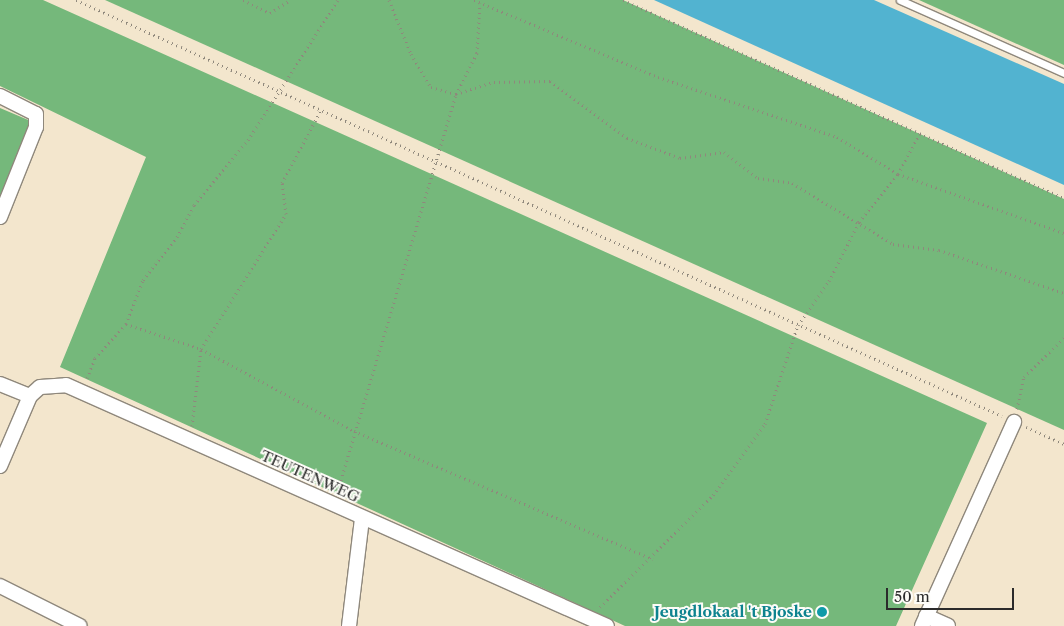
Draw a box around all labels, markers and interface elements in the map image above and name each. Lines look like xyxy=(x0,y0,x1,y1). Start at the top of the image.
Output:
street label: TEUTENWEG xyxy=(258,446,362,506)
scale bar xyxy=(889,578,1016,610)
text: 50 m xyxy=(894,587,930,606)
place label: Jeugdlokaal 't Bjoske xyxy=(654,603,812,621)
marker: Jeugdlokaal 't Bjoske xyxy=(816,606,828,618)

